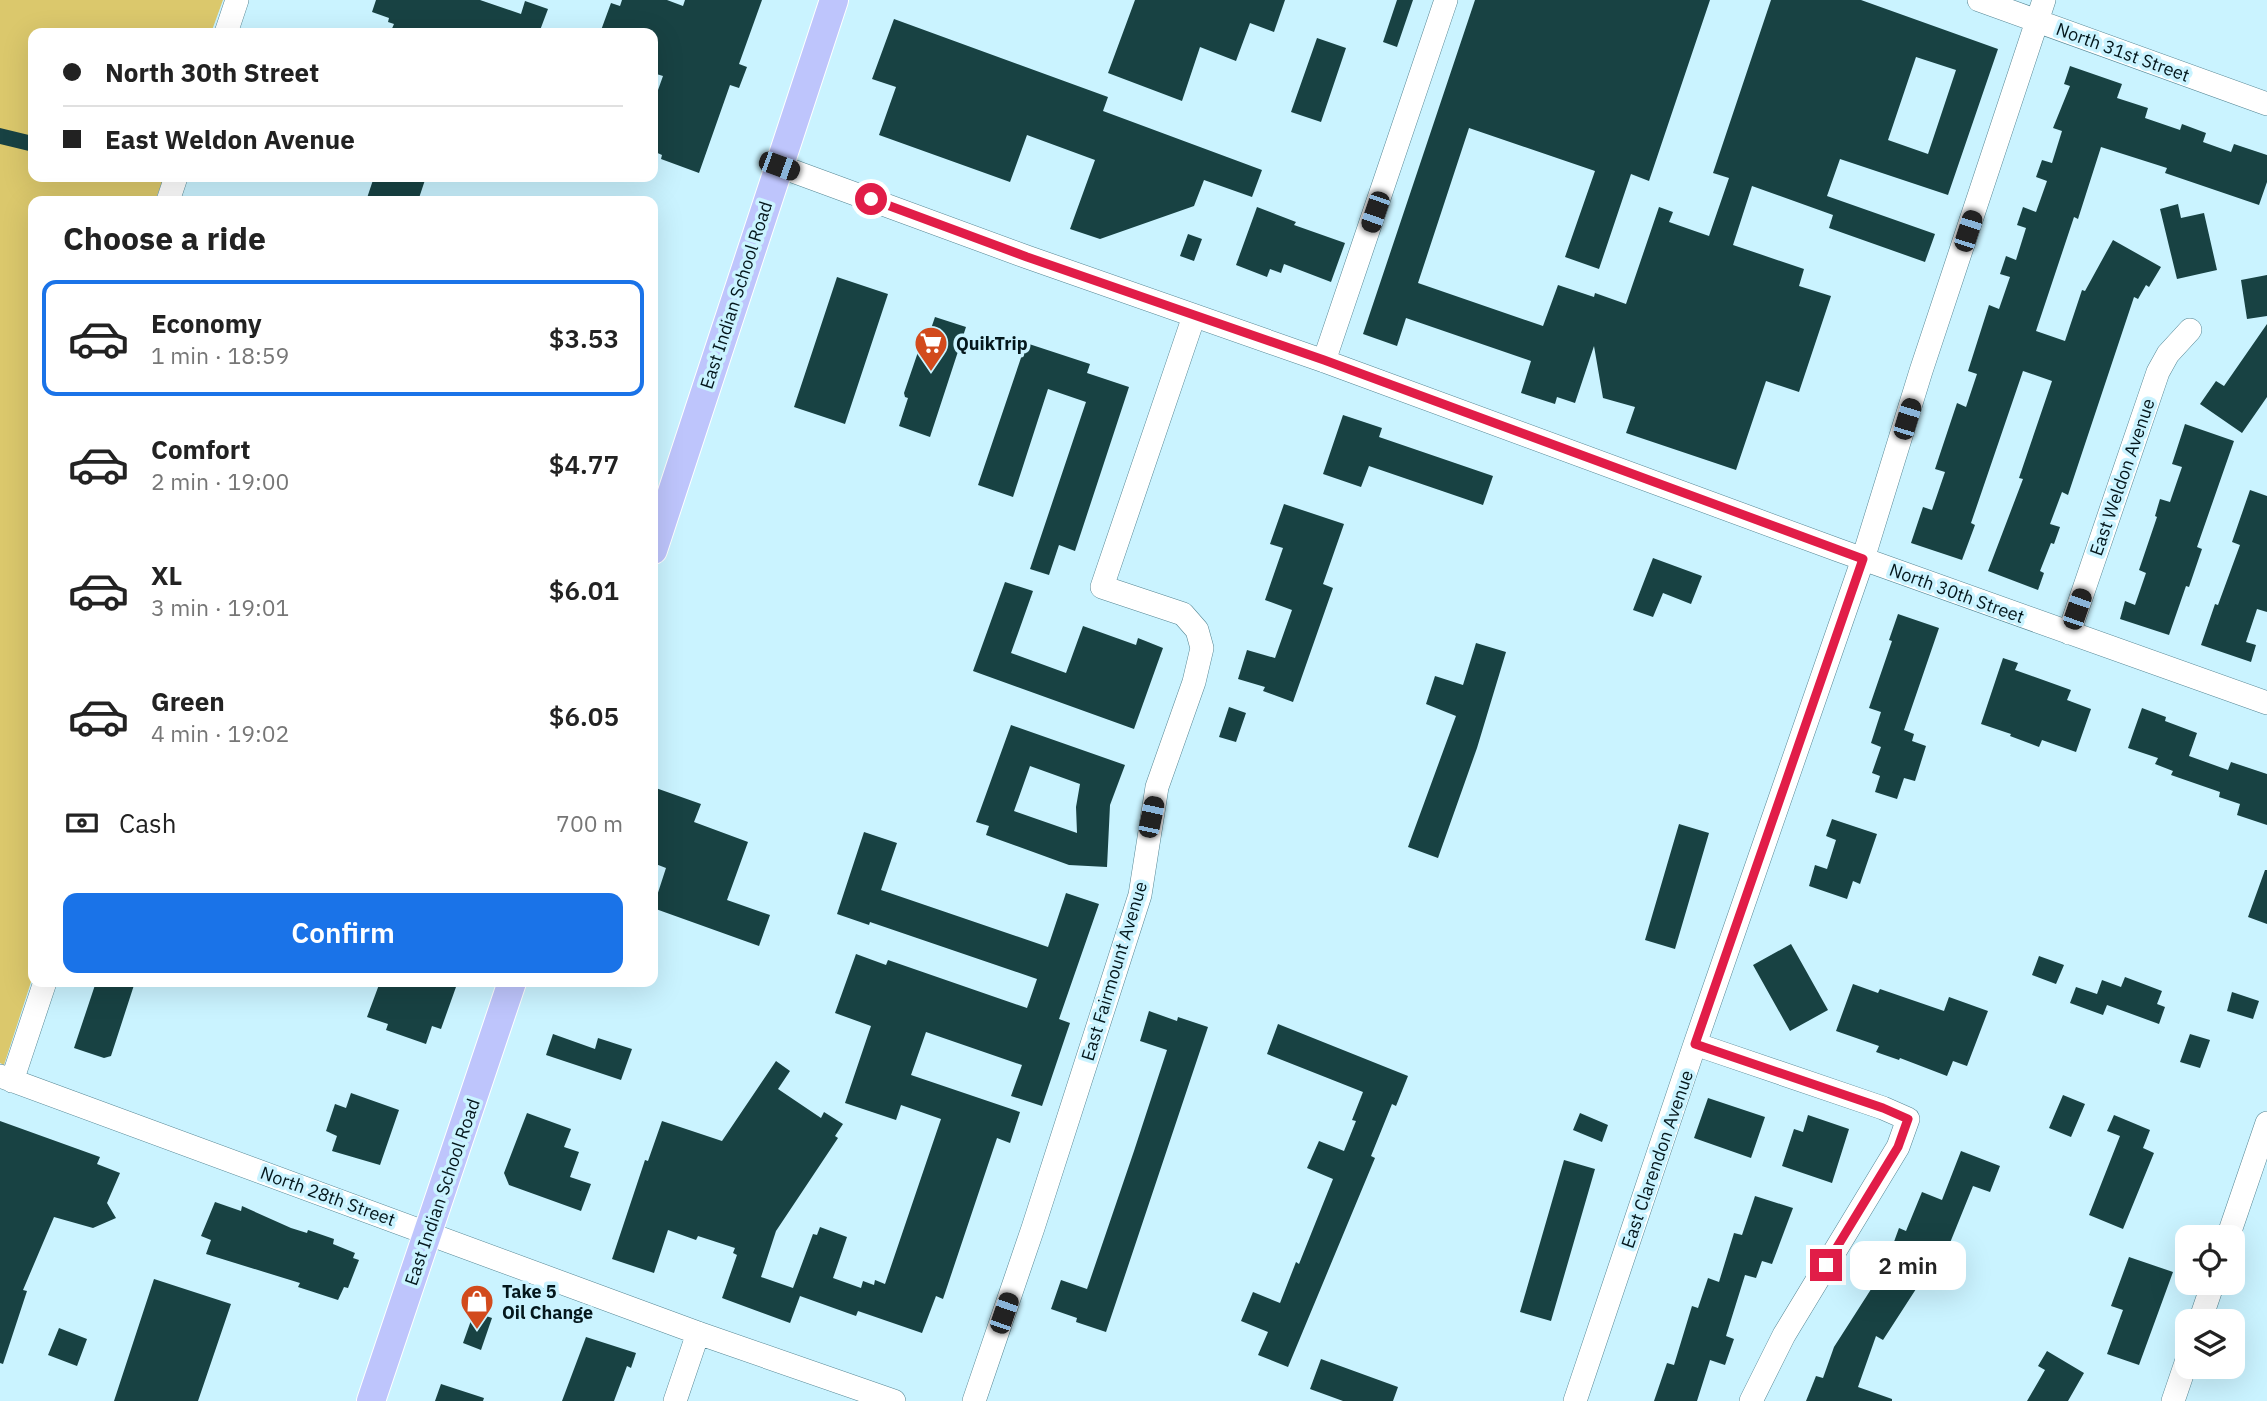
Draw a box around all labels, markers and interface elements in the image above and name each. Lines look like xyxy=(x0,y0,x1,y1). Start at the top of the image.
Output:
street label: North 31st Street xyxy=(2053,17,2193,87)
text: North 30th Street xyxy=(105,55,319,89)
text: East Weldon Avenue xyxy=(105,122,355,156)
car xyxy=(756,149,803,183)
route start xyxy=(855,183,887,215)
car xyxy=(1359,189,1392,235)
street label: East Indian School Road xyxy=(695,198,777,392)
car xyxy=(1952,208,1985,254)
text: Choose a ride xyxy=(63,217,266,259)
text: Economy xyxy=(151,306,262,340)
icon: car xyxy=(67,307,130,370)
text: $3.53 xyxy=(549,321,619,355)
supermarket icon: QuikTrip xyxy=(912,324,950,373)
place label: QuikTrip xyxy=(956,332,1028,355)
text: 1 min · 18:59 xyxy=(151,340,289,370)
street label: East Weldon Avenue xyxy=(2084,395,2160,559)
car xyxy=(1891,396,1924,442)
text: Comfort xyxy=(151,432,250,466)
icon: car xyxy=(67,433,130,496)
text: $4.77 xyxy=(549,447,619,481)
text: 2 min · 19:00 xyxy=(151,466,289,496)
text: XL xyxy=(151,558,182,592)
street label: North 30th Street xyxy=(1886,558,2028,628)
icon: car xyxy=(67,559,130,622)
text: $6.01 xyxy=(549,573,619,607)
car xyxy=(2061,586,2094,632)
text: 3 min · 19:01 xyxy=(151,592,289,622)
text: Green xyxy=(151,684,225,718)
icon: car xyxy=(67,685,130,748)
text: $6.05 xyxy=(549,699,619,733)
text: 4 min · 19:02 xyxy=(151,718,289,748)
car xyxy=(1137,794,1166,840)
icon: cash xyxy=(63,804,101,842)
text: Cash xyxy=(119,806,176,840)
text: 700 m xyxy=(556,808,623,838)
street label: East Fairmount Avenue xyxy=(1076,878,1152,1063)
button: Confirm xyxy=(63,893,623,973)
street label: East Clarendon Avenue xyxy=(1616,1067,1698,1251)
street label: East Indian School Road xyxy=(399,1096,485,1288)
street label: North 28th Street xyxy=(257,1161,399,1231)
map controls xyxy=(2175,1225,2245,1379)
button: locate xyxy=(2175,1225,2245,1295)
callout: 2 min xyxy=(1850,1240,1966,1290)
route end xyxy=(1810,1249,1842,1281)
text: 2 min xyxy=(1878,1250,1938,1280)
place label: Take 5 Oil Change xyxy=(502,1280,593,1324)
shop icon: Take 5 Oil Change xyxy=(458,1282,496,1331)
car xyxy=(988,1290,1021,1336)
button: layers xyxy=(2175,1309,2245,1379)

